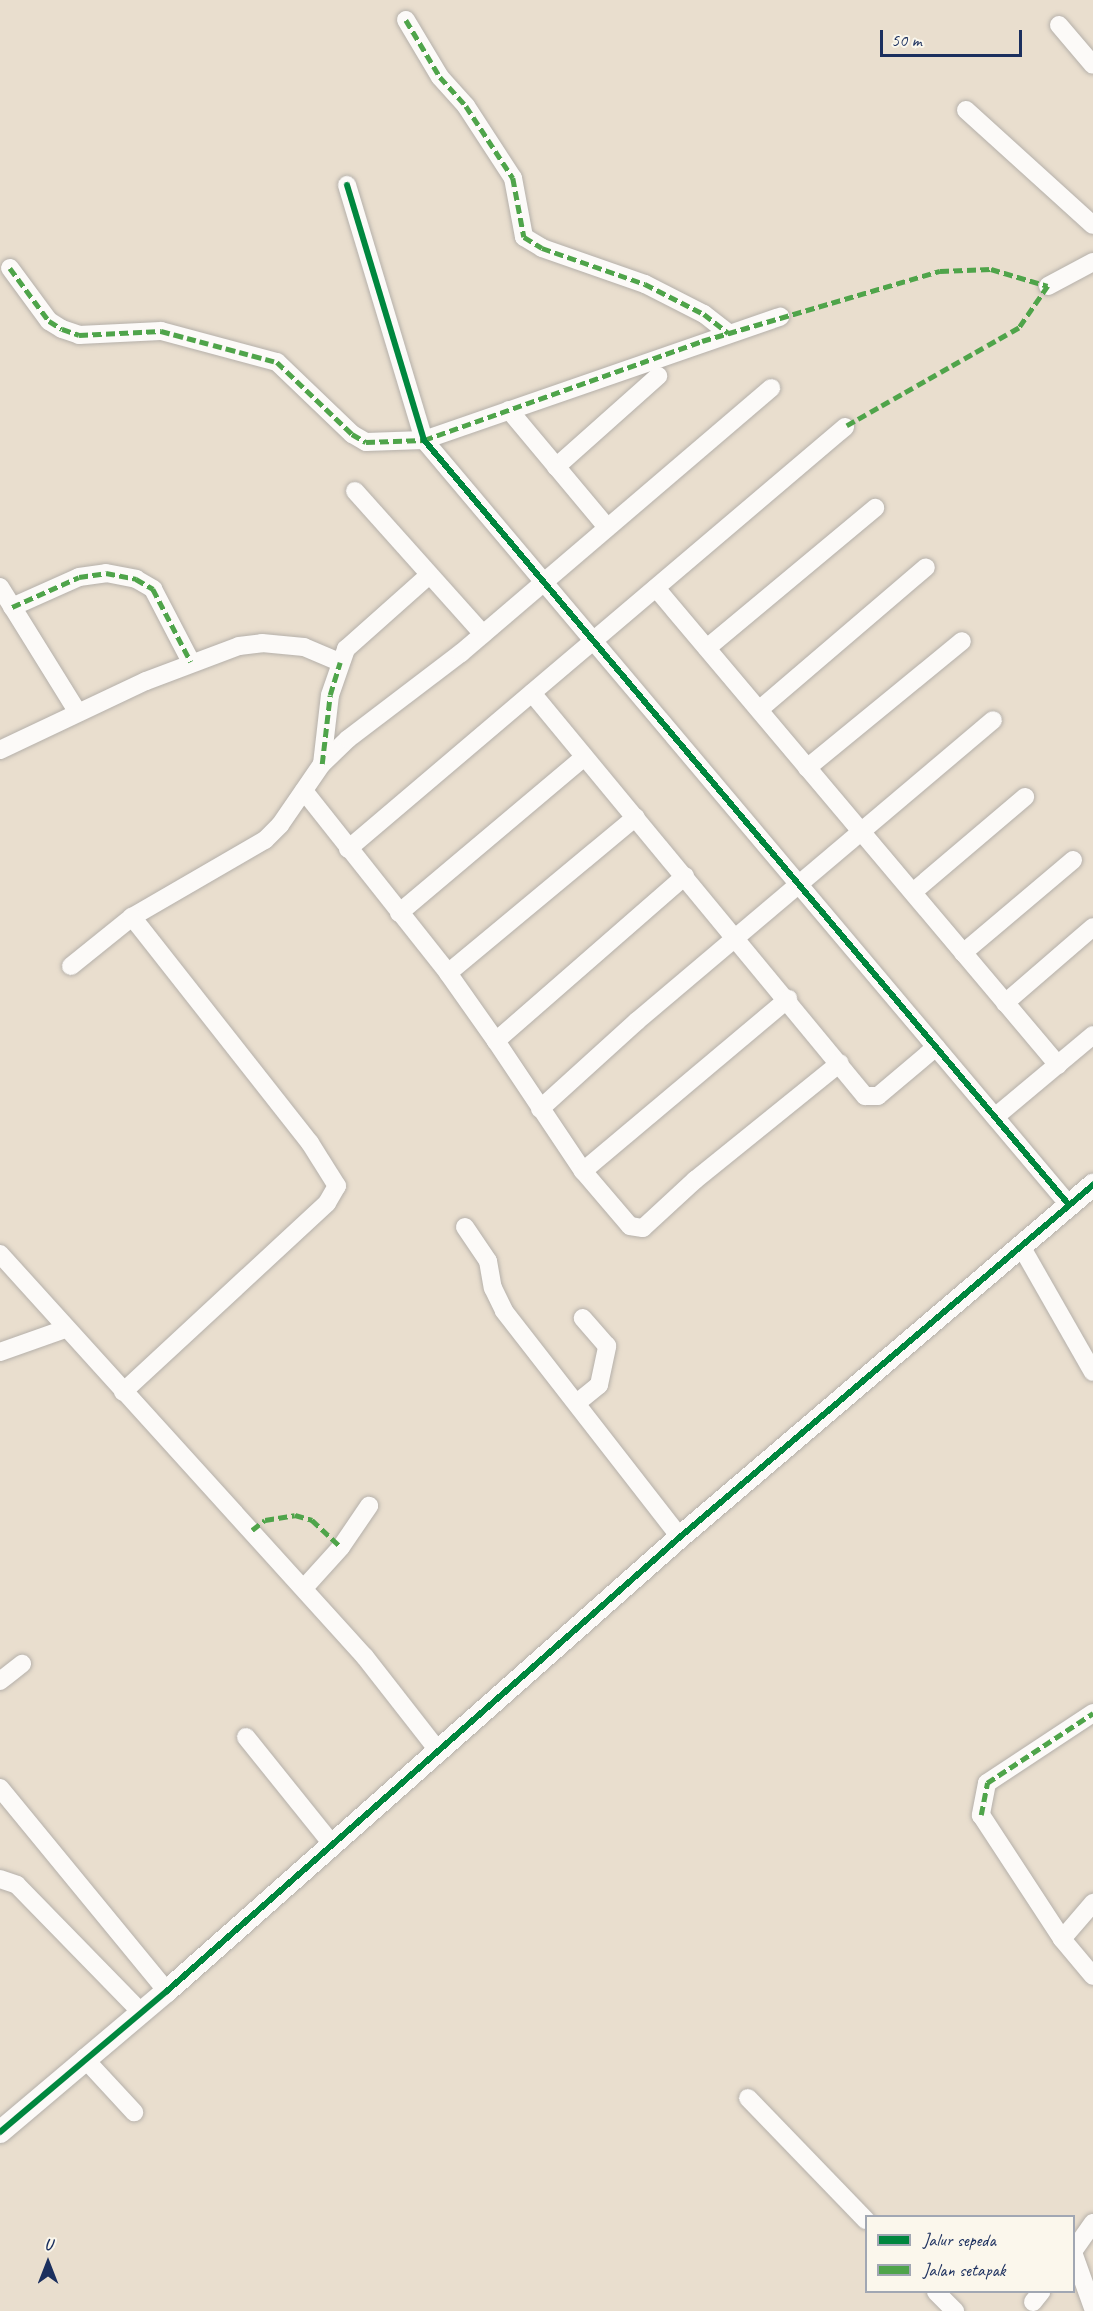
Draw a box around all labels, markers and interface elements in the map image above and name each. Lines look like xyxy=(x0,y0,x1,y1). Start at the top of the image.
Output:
scale bar xyxy=(883,18,1026,56)
text: 50 m xyxy=(891,29,922,51)
legend xyxy=(865,2215,1075,2293)
text: Jalur sepeda xyxy=(923,2229,996,2251)
north arrow xyxy=(18,2233,78,2293)
text: U xyxy=(44,2235,52,2255)
text: Jalan setapak xyxy=(923,2259,1005,2281)

